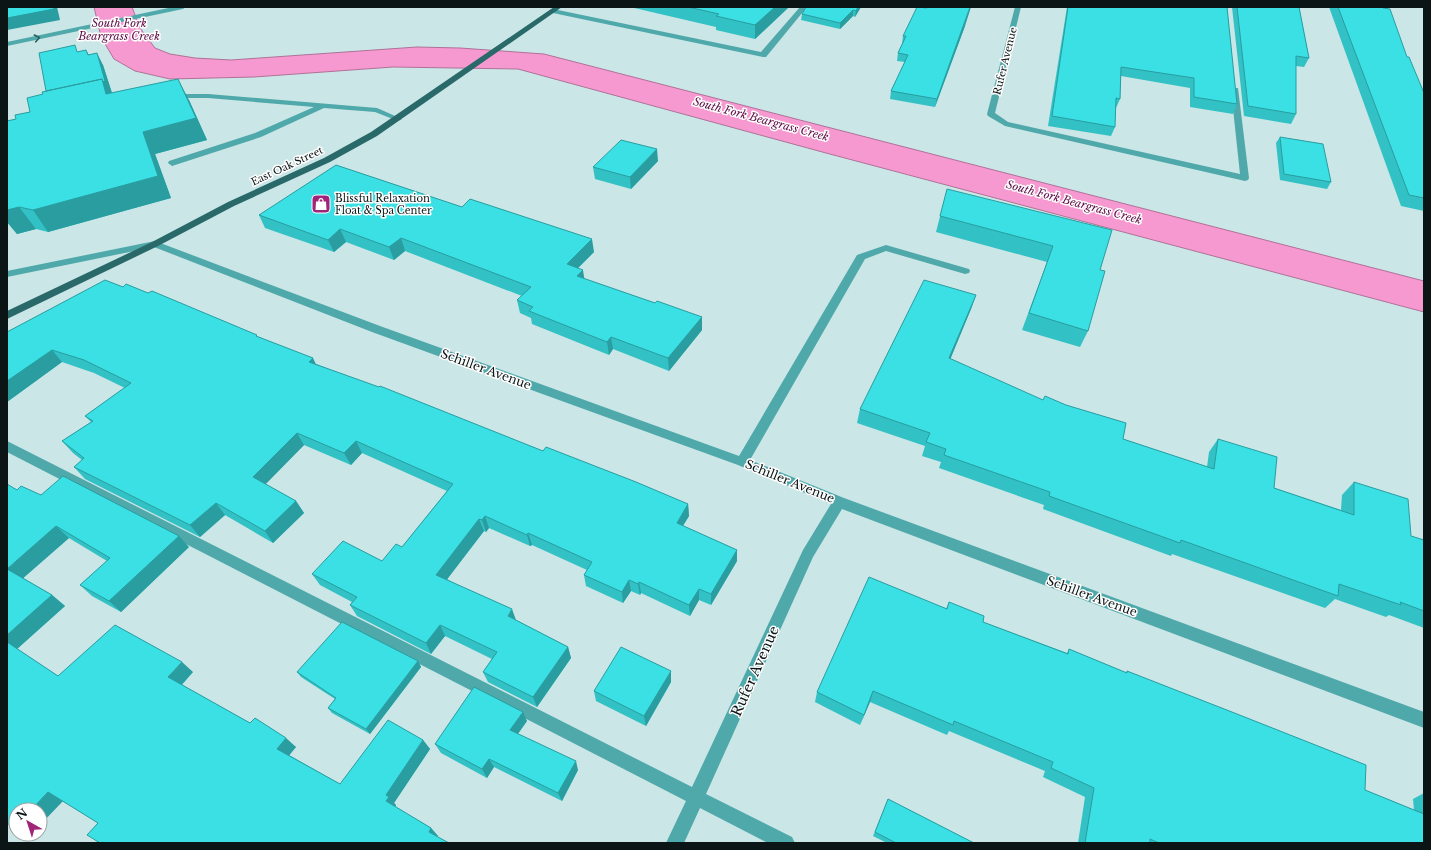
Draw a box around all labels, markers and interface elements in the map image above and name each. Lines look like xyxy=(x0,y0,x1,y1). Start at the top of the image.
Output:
water label: South Fork Beargrass Creek xyxy=(77,16,160,43)
street label: Rufer Avenue xyxy=(990,26,1020,96)
one-way arrow xyxy=(33,34,40,42)
water label: South Fork Beargrass Creek xyxy=(692,94,831,144)
street label: East Oak Street xyxy=(249,144,325,188)
water label: South Fork Beargrass Creek xyxy=(1005,177,1144,227)
place label: Blissful Relaxation Float & Spa Center xyxy=(335,192,432,217)
shop icon: Blissful Relaxation Float & Spa Center xyxy=(310,193,332,215)
street label: Schiller Avenue xyxy=(439,346,533,392)
street label: Schiller Avenue xyxy=(743,456,837,506)
street label: Schiller Avenue xyxy=(1045,573,1139,619)
street label: Rufer Avenue xyxy=(727,623,783,719)
north arrow xyxy=(8,802,48,842)
text: N xyxy=(13,805,31,823)

